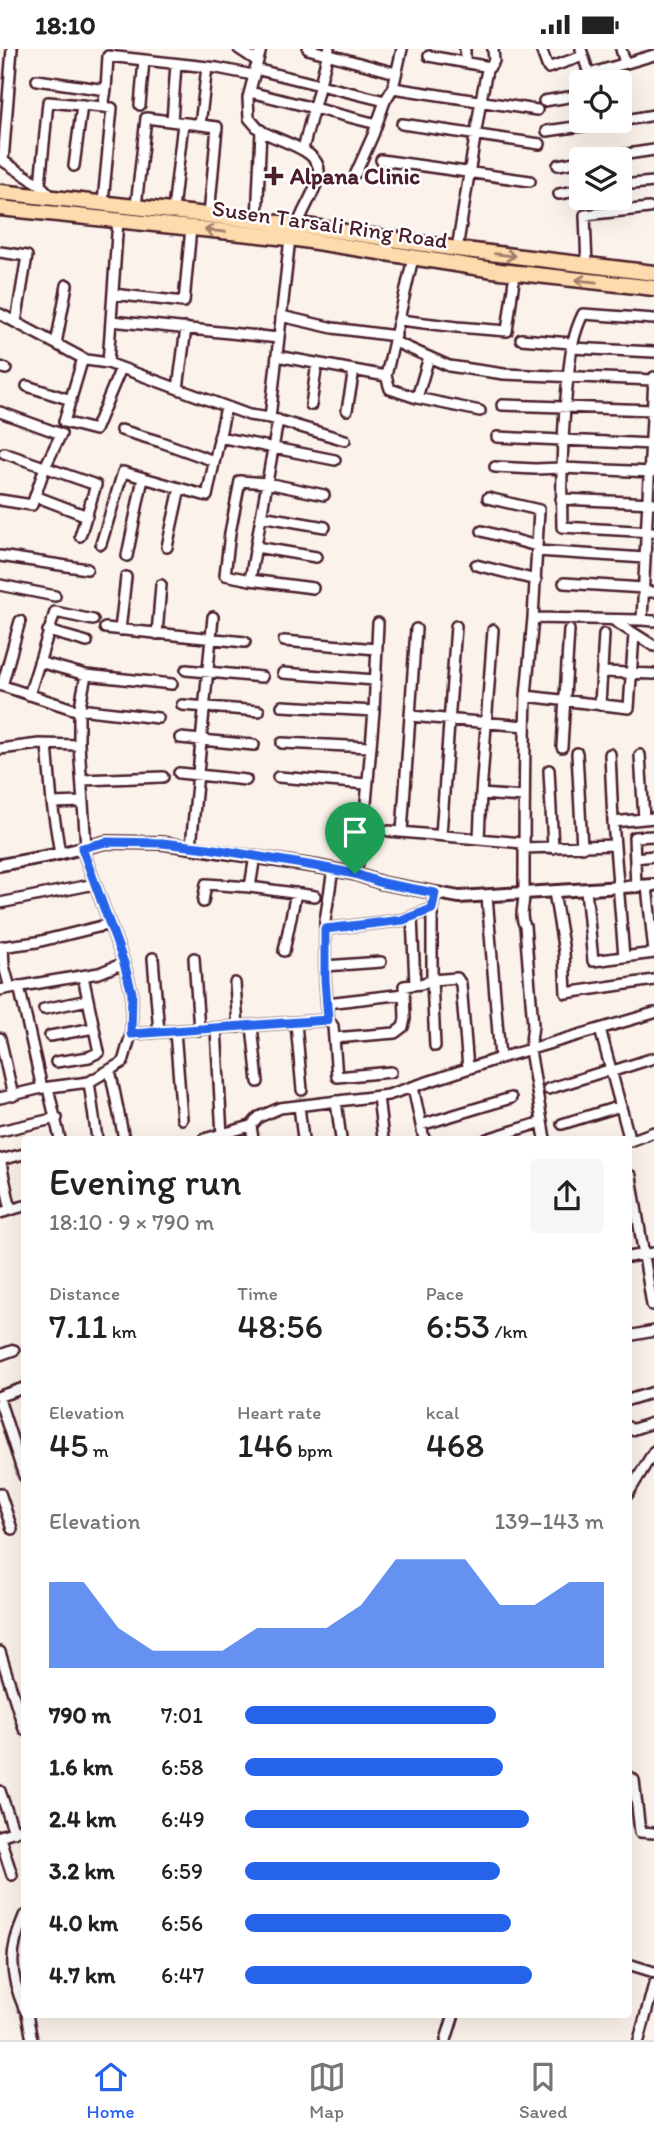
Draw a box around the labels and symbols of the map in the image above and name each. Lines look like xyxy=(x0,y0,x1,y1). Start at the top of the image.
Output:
place label: Alpana Clinic xyxy=(289,162,420,190)
marker: Alpana Clinic xyxy=(264,166,284,186)
street label: Susen Tarsali Ring Road xyxy=(211,194,449,254)
one-way arrow xyxy=(204,224,227,237)
one-way arrow xyxy=(493,249,516,262)
one-way arrow xyxy=(575,274,598,287)
pin xyxy=(325,802,385,874)

